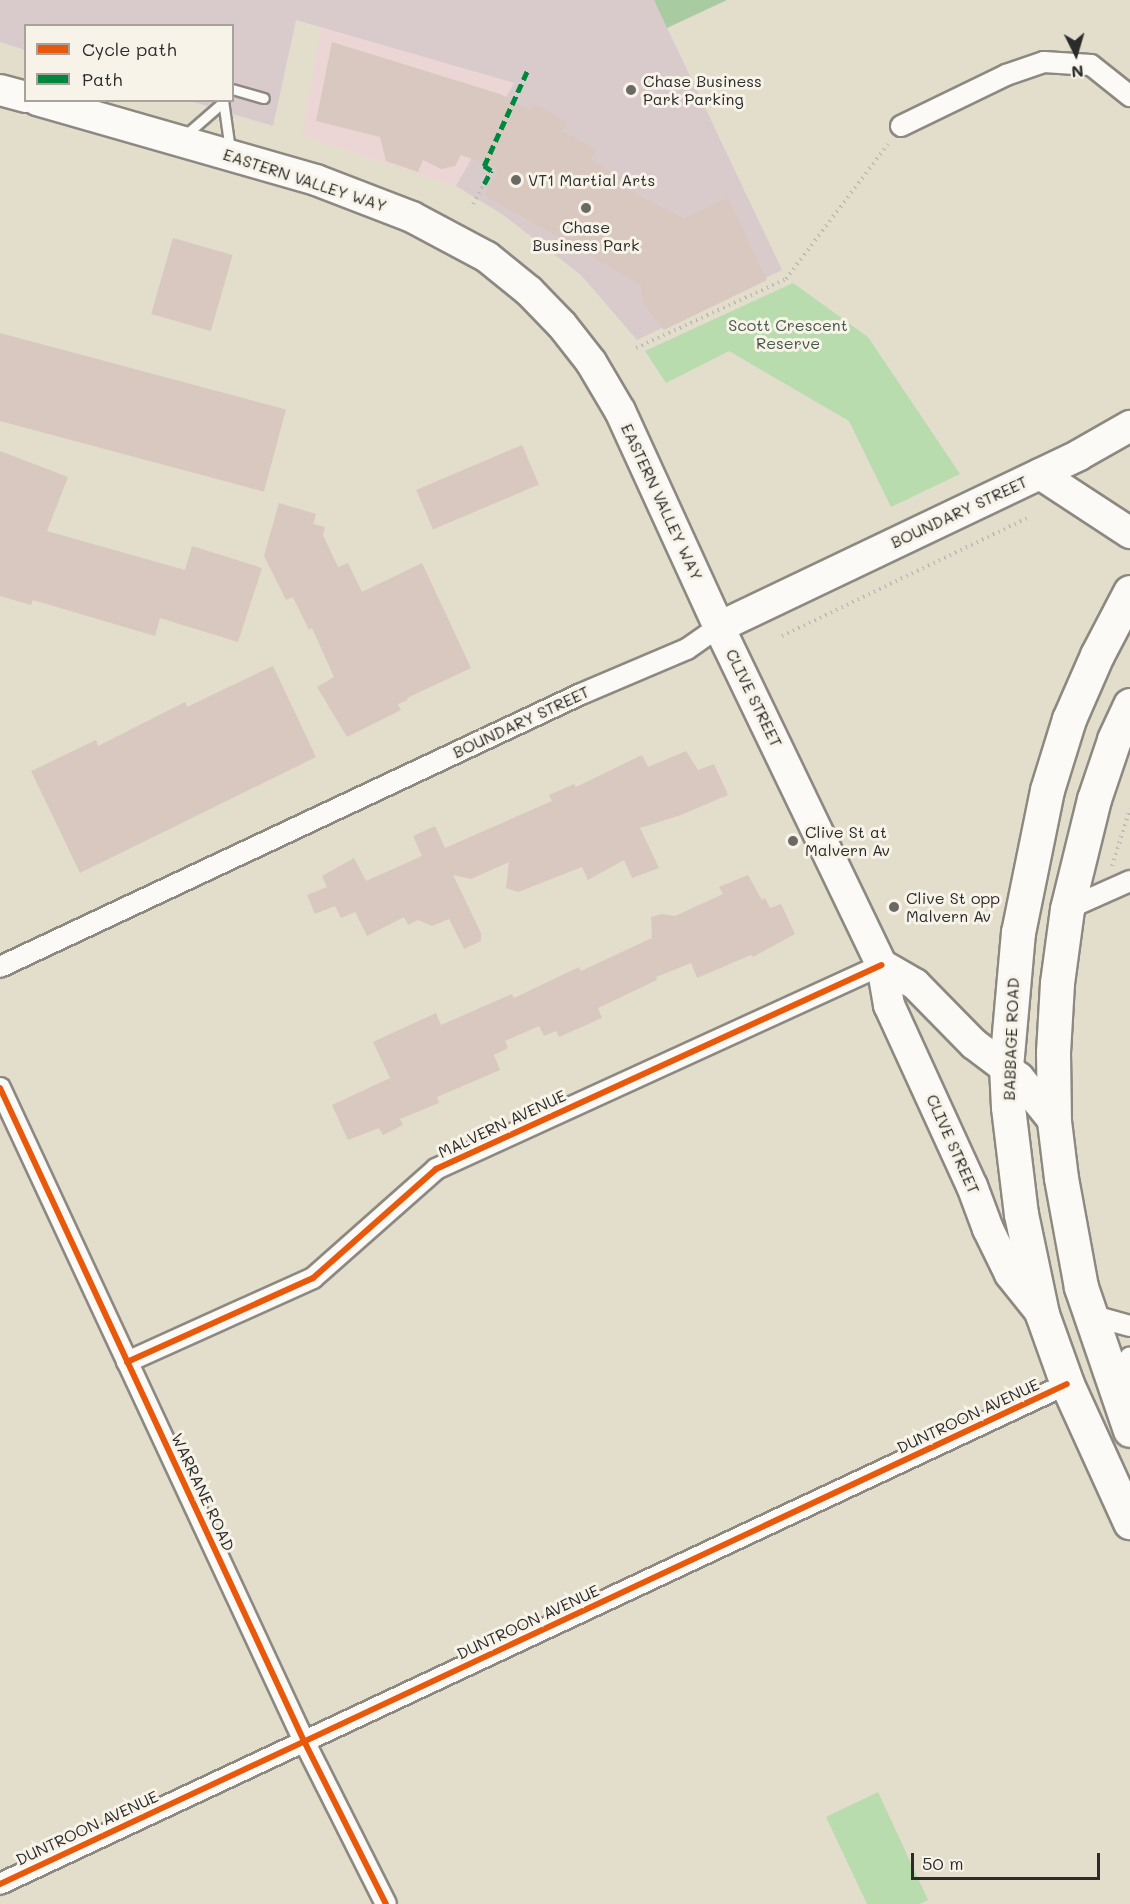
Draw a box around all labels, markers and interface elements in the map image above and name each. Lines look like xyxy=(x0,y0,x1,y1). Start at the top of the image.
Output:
legend xyxy=(24,24,234,102)
north arrow xyxy=(1046,24,1106,84)
text: Cycle path xyxy=(82,37,177,61)
text: N xyxy=(1071,61,1085,83)
text: Path xyxy=(82,67,122,91)
place label: Chase Business Park Parking xyxy=(643,71,762,109)
marker: Chase Business Park Parking xyxy=(624,83,638,97)
street label: EASTERN VALLEY WAY xyxy=(221,144,389,216)
place label: VT1 Martial Arts xyxy=(528,170,655,190)
marker: VT1 Martial Arts xyxy=(509,173,523,187)
marker: Chase Business Park xyxy=(579,201,593,215)
place label: Chase Business Park xyxy=(532,217,640,255)
park label: Scott Crescent Reserve xyxy=(728,315,848,353)
street label: EASTERN VALLEY WAY xyxy=(617,421,707,583)
street label: BOUNDARY STREET xyxy=(888,472,1030,552)
street label: CLIVE STREET xyxy=(722,646,786,750)
street label: BOUNDARY STREET xyxy=(450,682,592,762)
place label: Clive St at Malvern Av xyxy=(805,822,890,860)
marker: Clive St at Malvern Av xyxy=(786,834,800,848)
place label: Clive St opp Malvern Av xyxy=(906,888,1000,926)
marker: Clive St opp Malvern Av xyxy=(887,900,901,914)
street label: BABBAGE ROAD xyxy=(999,977,1023,1101)
street label: MALVERN AVENUE xyxy=(435,1086,569,1162)
street label: CLIVE STREET xyxy=(923,1091,983,1197)
street label: DUNTROON AVENUE xyxy=(894,1375,1042,1457)
street label: WARRANE ROAD xyxy=(167,1430,239,1554)
street label: DUNTROON AVENUE xyxy=(454,1581,602,1663)
street label: DUNTROON AVENUE xyxy=(13,1787,161,1869)
scale bar xyxy=(914,1841,1103,1879)
text: 50 m xyxy=(922,1851,964,1875)

